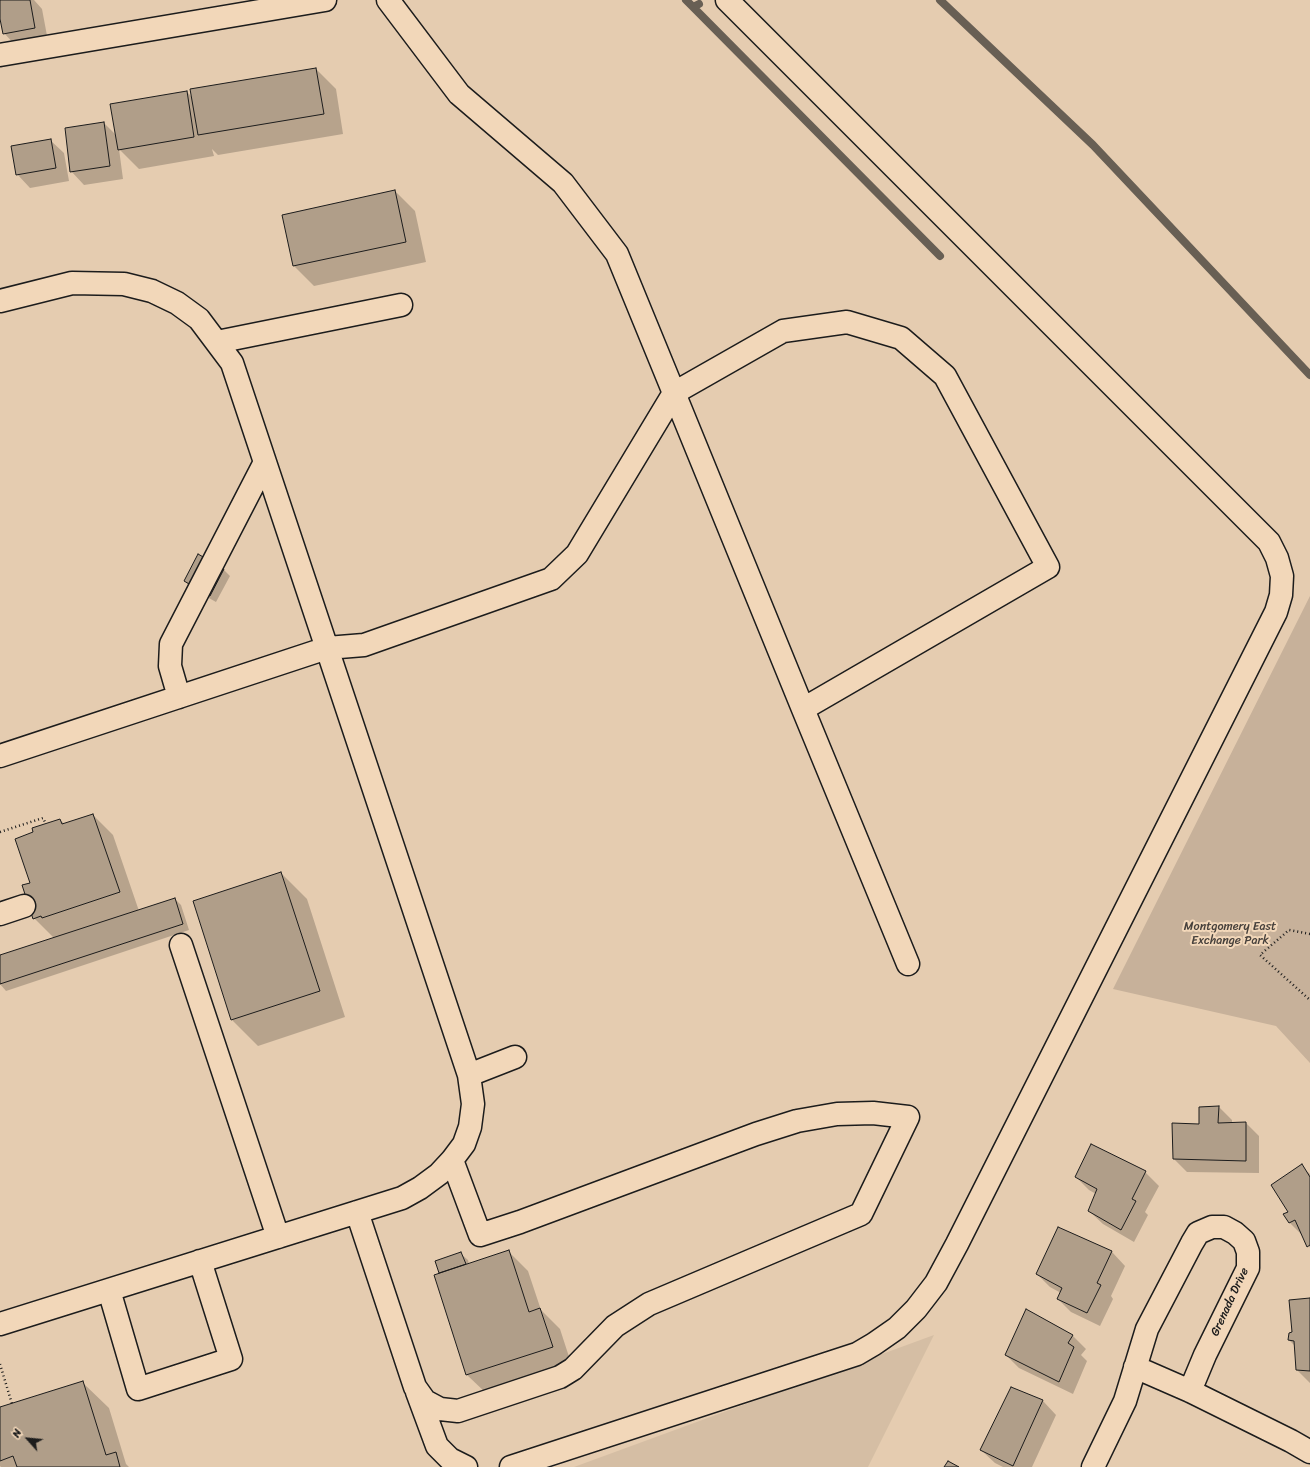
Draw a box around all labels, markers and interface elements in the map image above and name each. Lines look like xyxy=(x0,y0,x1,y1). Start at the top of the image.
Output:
park label: Montgomery East Exchange Park xyxy=(1184,920,1276,948)
street label: Grenada Drive xyxy=(1208,1266,1252,1338)
north arrow xyxy=(8,1419,48,1459)
text: N xyxy=(7,1426,27,1441)

